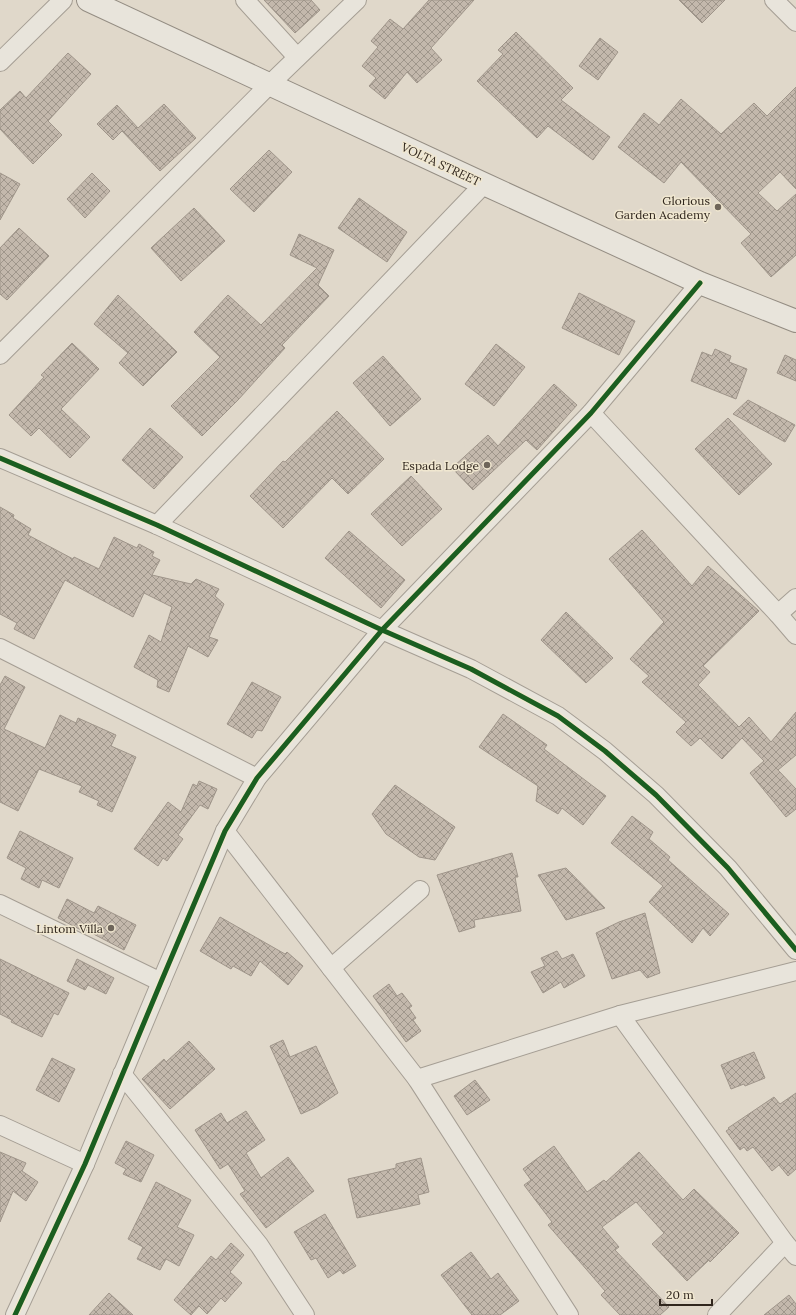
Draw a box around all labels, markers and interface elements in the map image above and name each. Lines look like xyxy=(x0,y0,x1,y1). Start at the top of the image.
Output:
street label: VOLTA STREET xyxy=(398,139,483,189)
place label: Glorious Garden Academy xyxy=(615,193,711,222)
marker: Glorious Garden Academy xyxy=(713,202,723,212)
place label: Espada Lodge xyxy=(402,458,479,473)
marker: Espada Lodge xyxy=(482,460,492,470)
place label: Lintom Villa xyxy=(36,921,103,936)
marker: Lintom Villa xyxy=(106,923,116,933)
scale bar xyxy=(660,1281,712,1307)
text: 20 m xyxy=(666,1287,694,1302)

